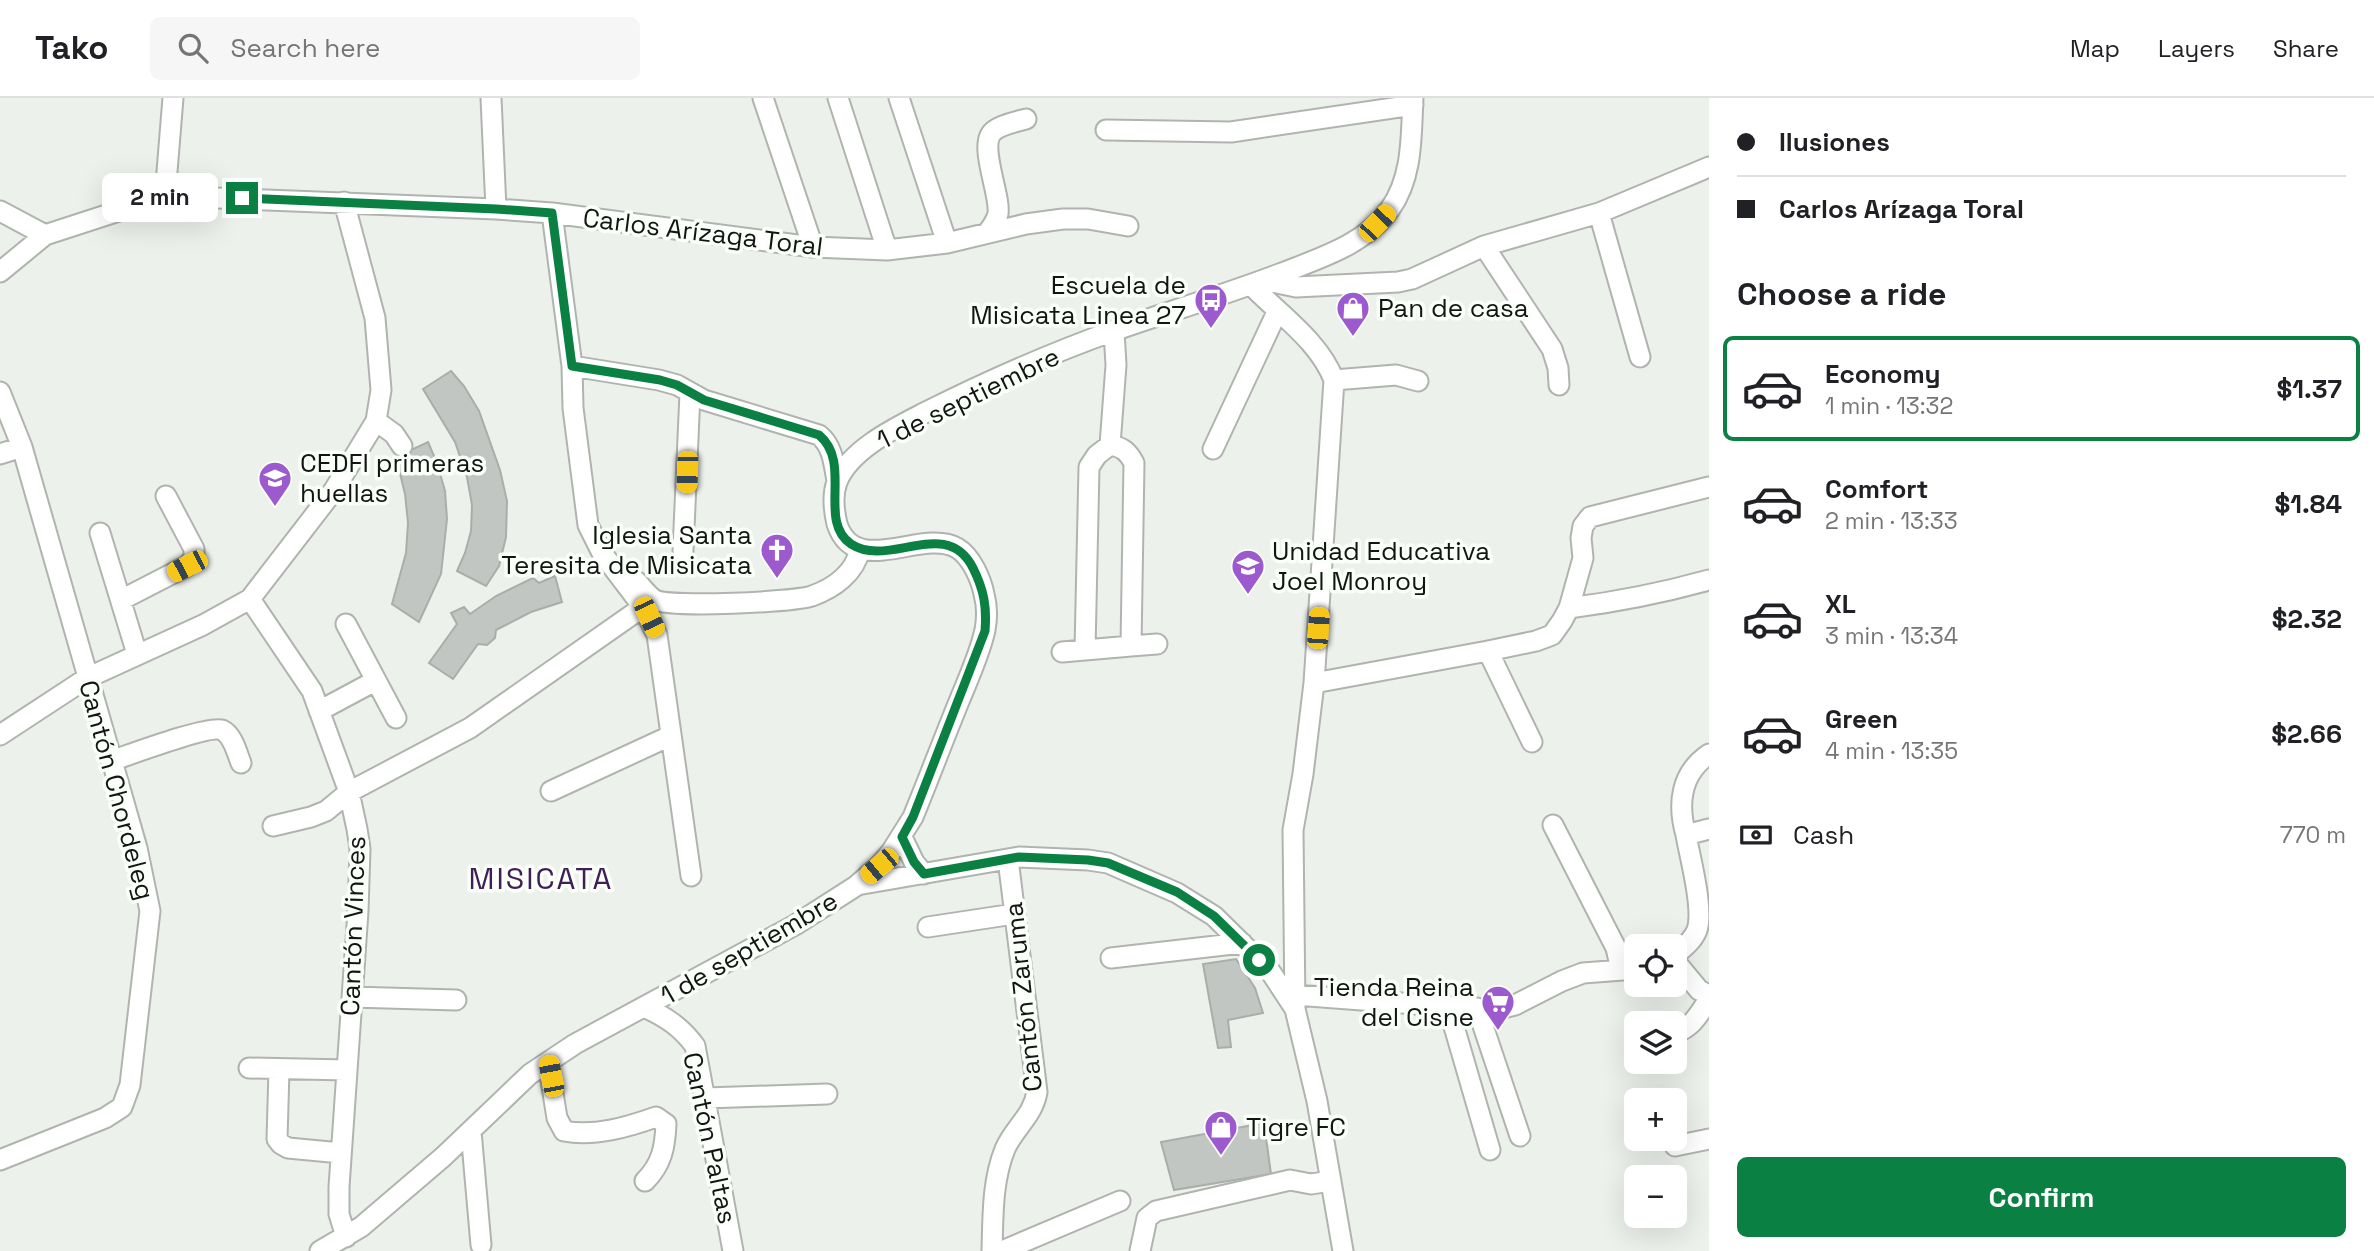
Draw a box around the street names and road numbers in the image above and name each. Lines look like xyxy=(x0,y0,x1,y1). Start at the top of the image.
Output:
street label: Carlos Arízaga Toral xyxy=(581,200,825,264)
street label: 1 de septiembre xyxy=(871,339,1065,457)
street label: Cantón Chordeleg xyxy=(71,676,163,904)
street label: Cantón Vinces xyxy=(333,835,373,1017)
street label: 1 de septiembre xyxy=(654,883,844,1013)
street label: Cantón Zaruma xyxy=(996,901,1050,1093)
street label: Cantón Paltas xyxy=(675,1049,745,1227)

